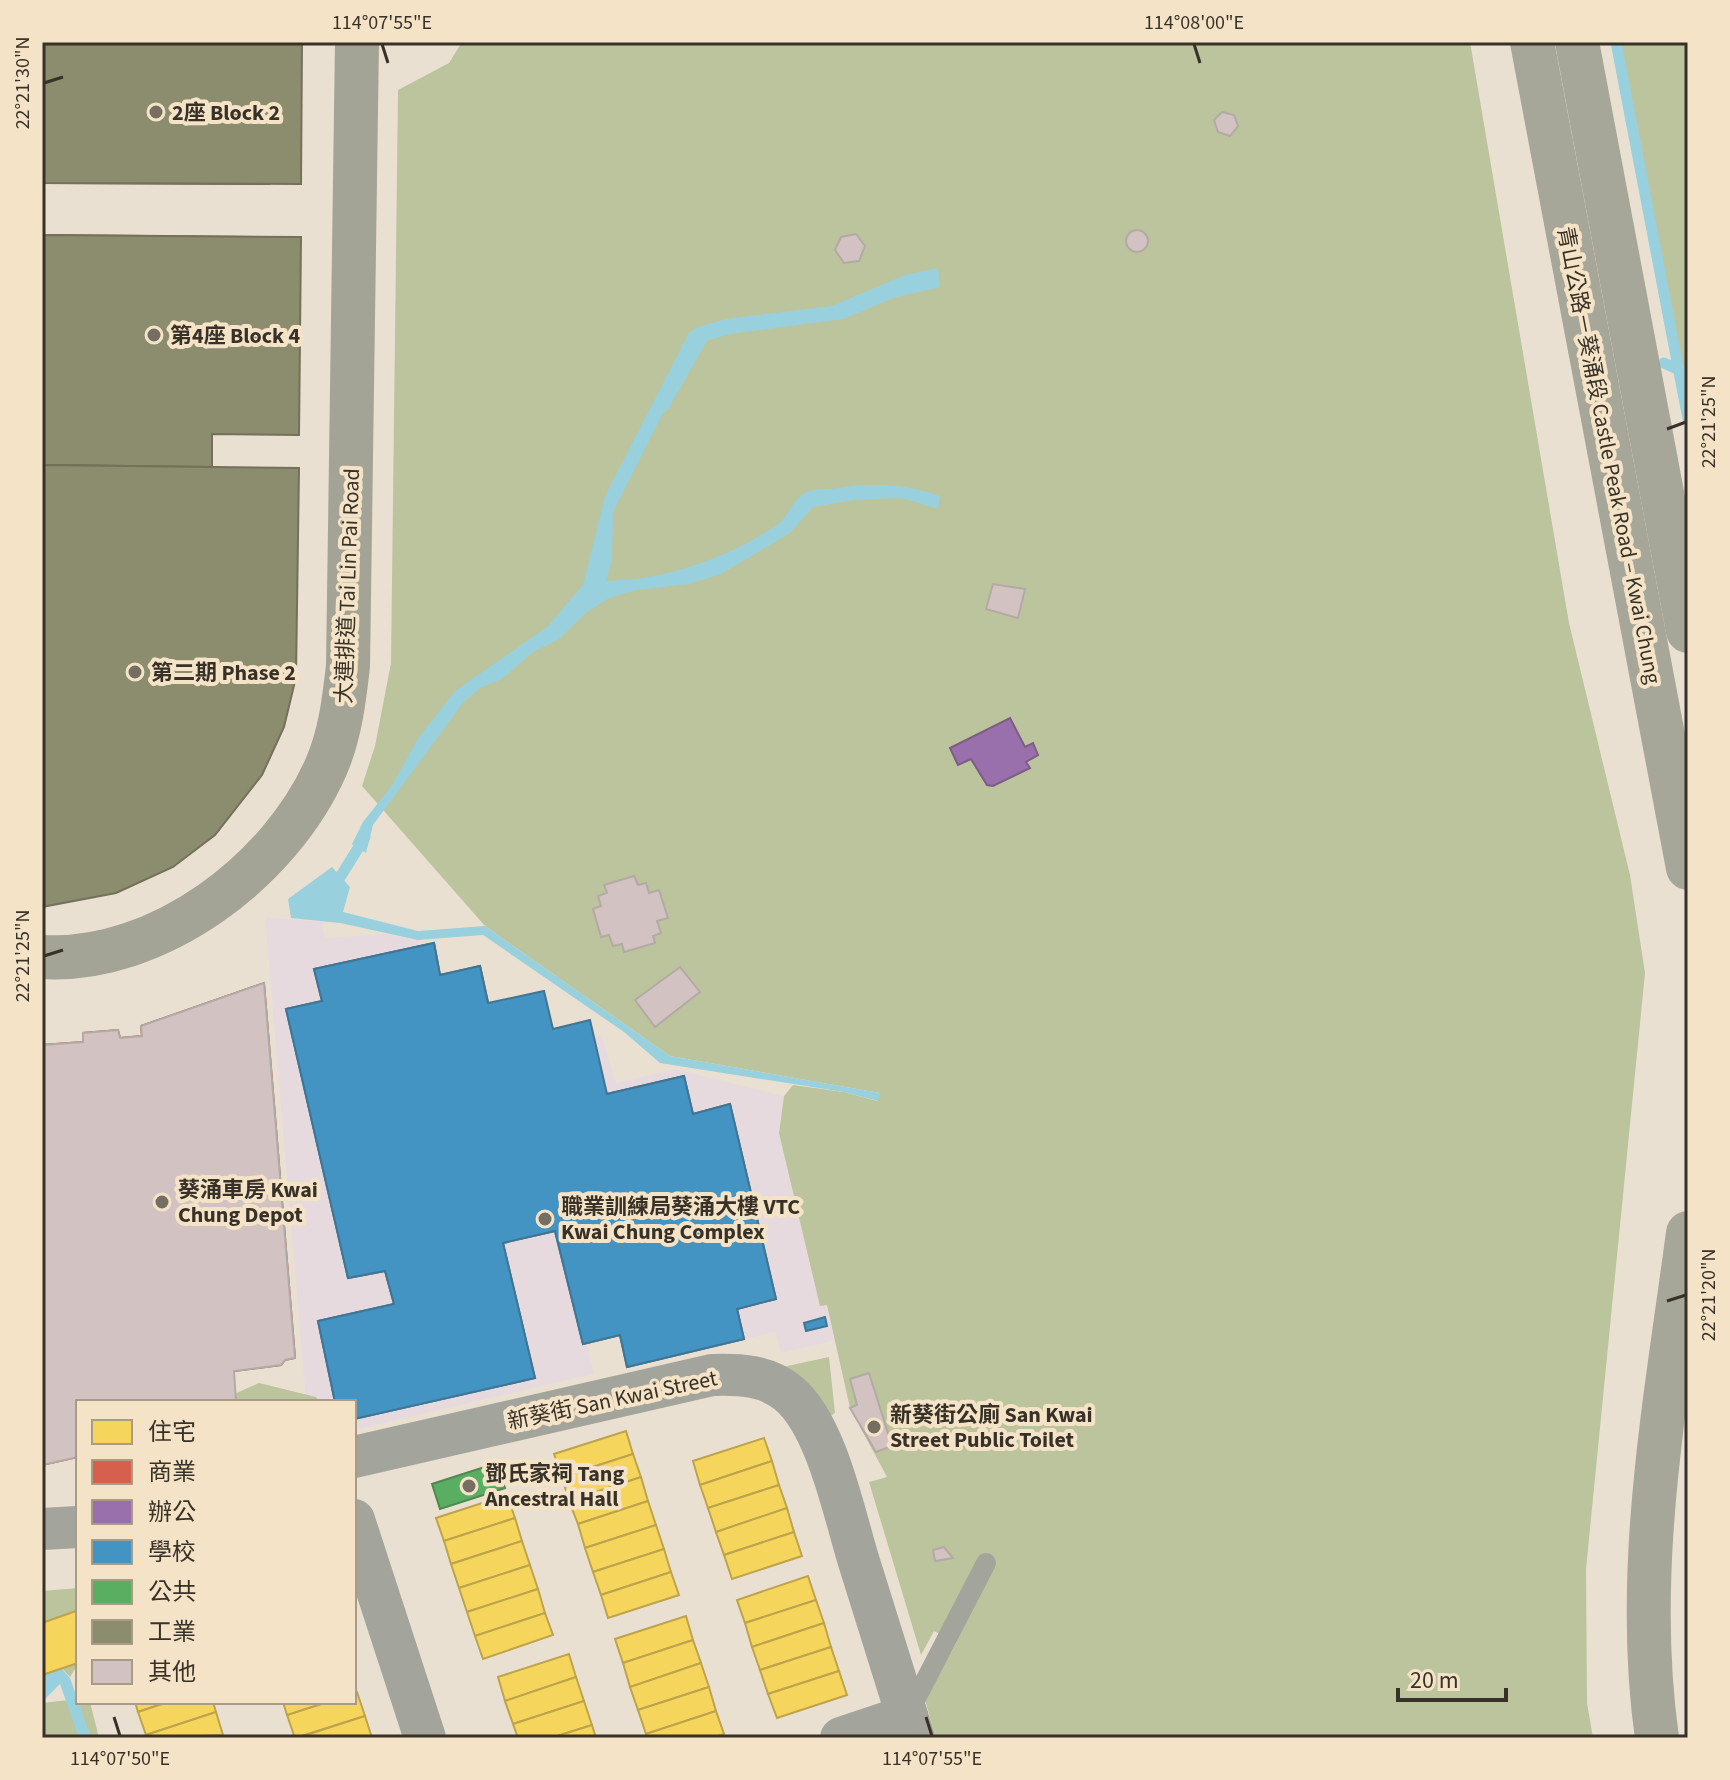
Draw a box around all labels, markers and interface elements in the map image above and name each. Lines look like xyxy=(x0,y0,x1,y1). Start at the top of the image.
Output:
text: 114°07'55"E xyxy=(332,9,432,37)
text: 114°08'00"E xyxy=(1144,9,1244,37)
text: 22°21'30"N xyxy=(9,37,37,129)
place label: 2座 Block 2 xyxy=(172,97,280,129)
marker: 2座 Block 2 xyxy=(147,103,165,121)
street label: 青山公路－葵涌段 Castle Peak Road – Kwai Chung xyxy=(1549,224,1669,687)
place label: 第4座 Block 4 xyxy=(170,320,301,352)
marker: 第4座 Block 4 xyxy=(145,326,163,344)
text: 22°21'25"N xyxy=(1695,376,1723,468)
street label: 大連排道 Tai Lin Pai Road xyxy=(328,468,368,704)
place label: 第二期 Phase 2 xyxy=(151,657,296,689)
marker: 第二期 Phase 2 xyxy=(126,663,144,681)
text: 22°21'25"N xyxy=(9,910,37,1002)
place label: 葵涌車房 Kwai Chung Depot xyxy=(178,1174,318,1231)
place label: 職業訓練局葵涌大樓 VTC Kwai Chung Complex xyxy=(561,1191,800,1248)
marker: 葵涌車房 Kwai Chung Depot xyxy=(153,1193,171,1211)
marker: 職業訓練局葵涌大樓 VTC Kwai Chung Complex xyxy=(536,1210,554,1228)
text: 22°21'20"N xyxy=(1695,1249,1723,1341)
street label: 新葵街 San Kwai Street xyxy=(504,1362,721,1438)
place label: 新葵街公廁 San Kwai Street Public Toilet xyxy=(890,1399,1093,1456)
legend xyxy=(76,1400,356,1704)
text: 住宅 xyxy=(148,1415,196,1450)
marker: 新葵街公廁 San Kwai Street Public Toilet xyxy=(865,1418,883,1436)
text: 商業 xyxy=(148,1455,196,1490)
place label: 鄧氏家祠 Tang Ancestral Hall xyxy=(484,1458,624,1515)
marker: 鄧氏家祠 Tang Ancestral Hall xyxy=(460,1477,478,1495)
text: 辦公 xyxy=(148,1495,196,1530)
text: 學校 xyxy=(148,1535,196,1570)
text: 公共 xyxy=(148,1575,196,1610)
text: 工業 xyxy=(148,1615,196,1650)
scale bar xyxy=(1398,1652,1506,1702)
text: 其他 xyxy=(148,1655,196,1690)
text: 20 m xyxy=(1410,1663,1459,1698)
text: 114°07'50"E xyxy=(70,1745,170,1773)
text: 114°07'55"E xyxy=(882,1745,982,1773)

